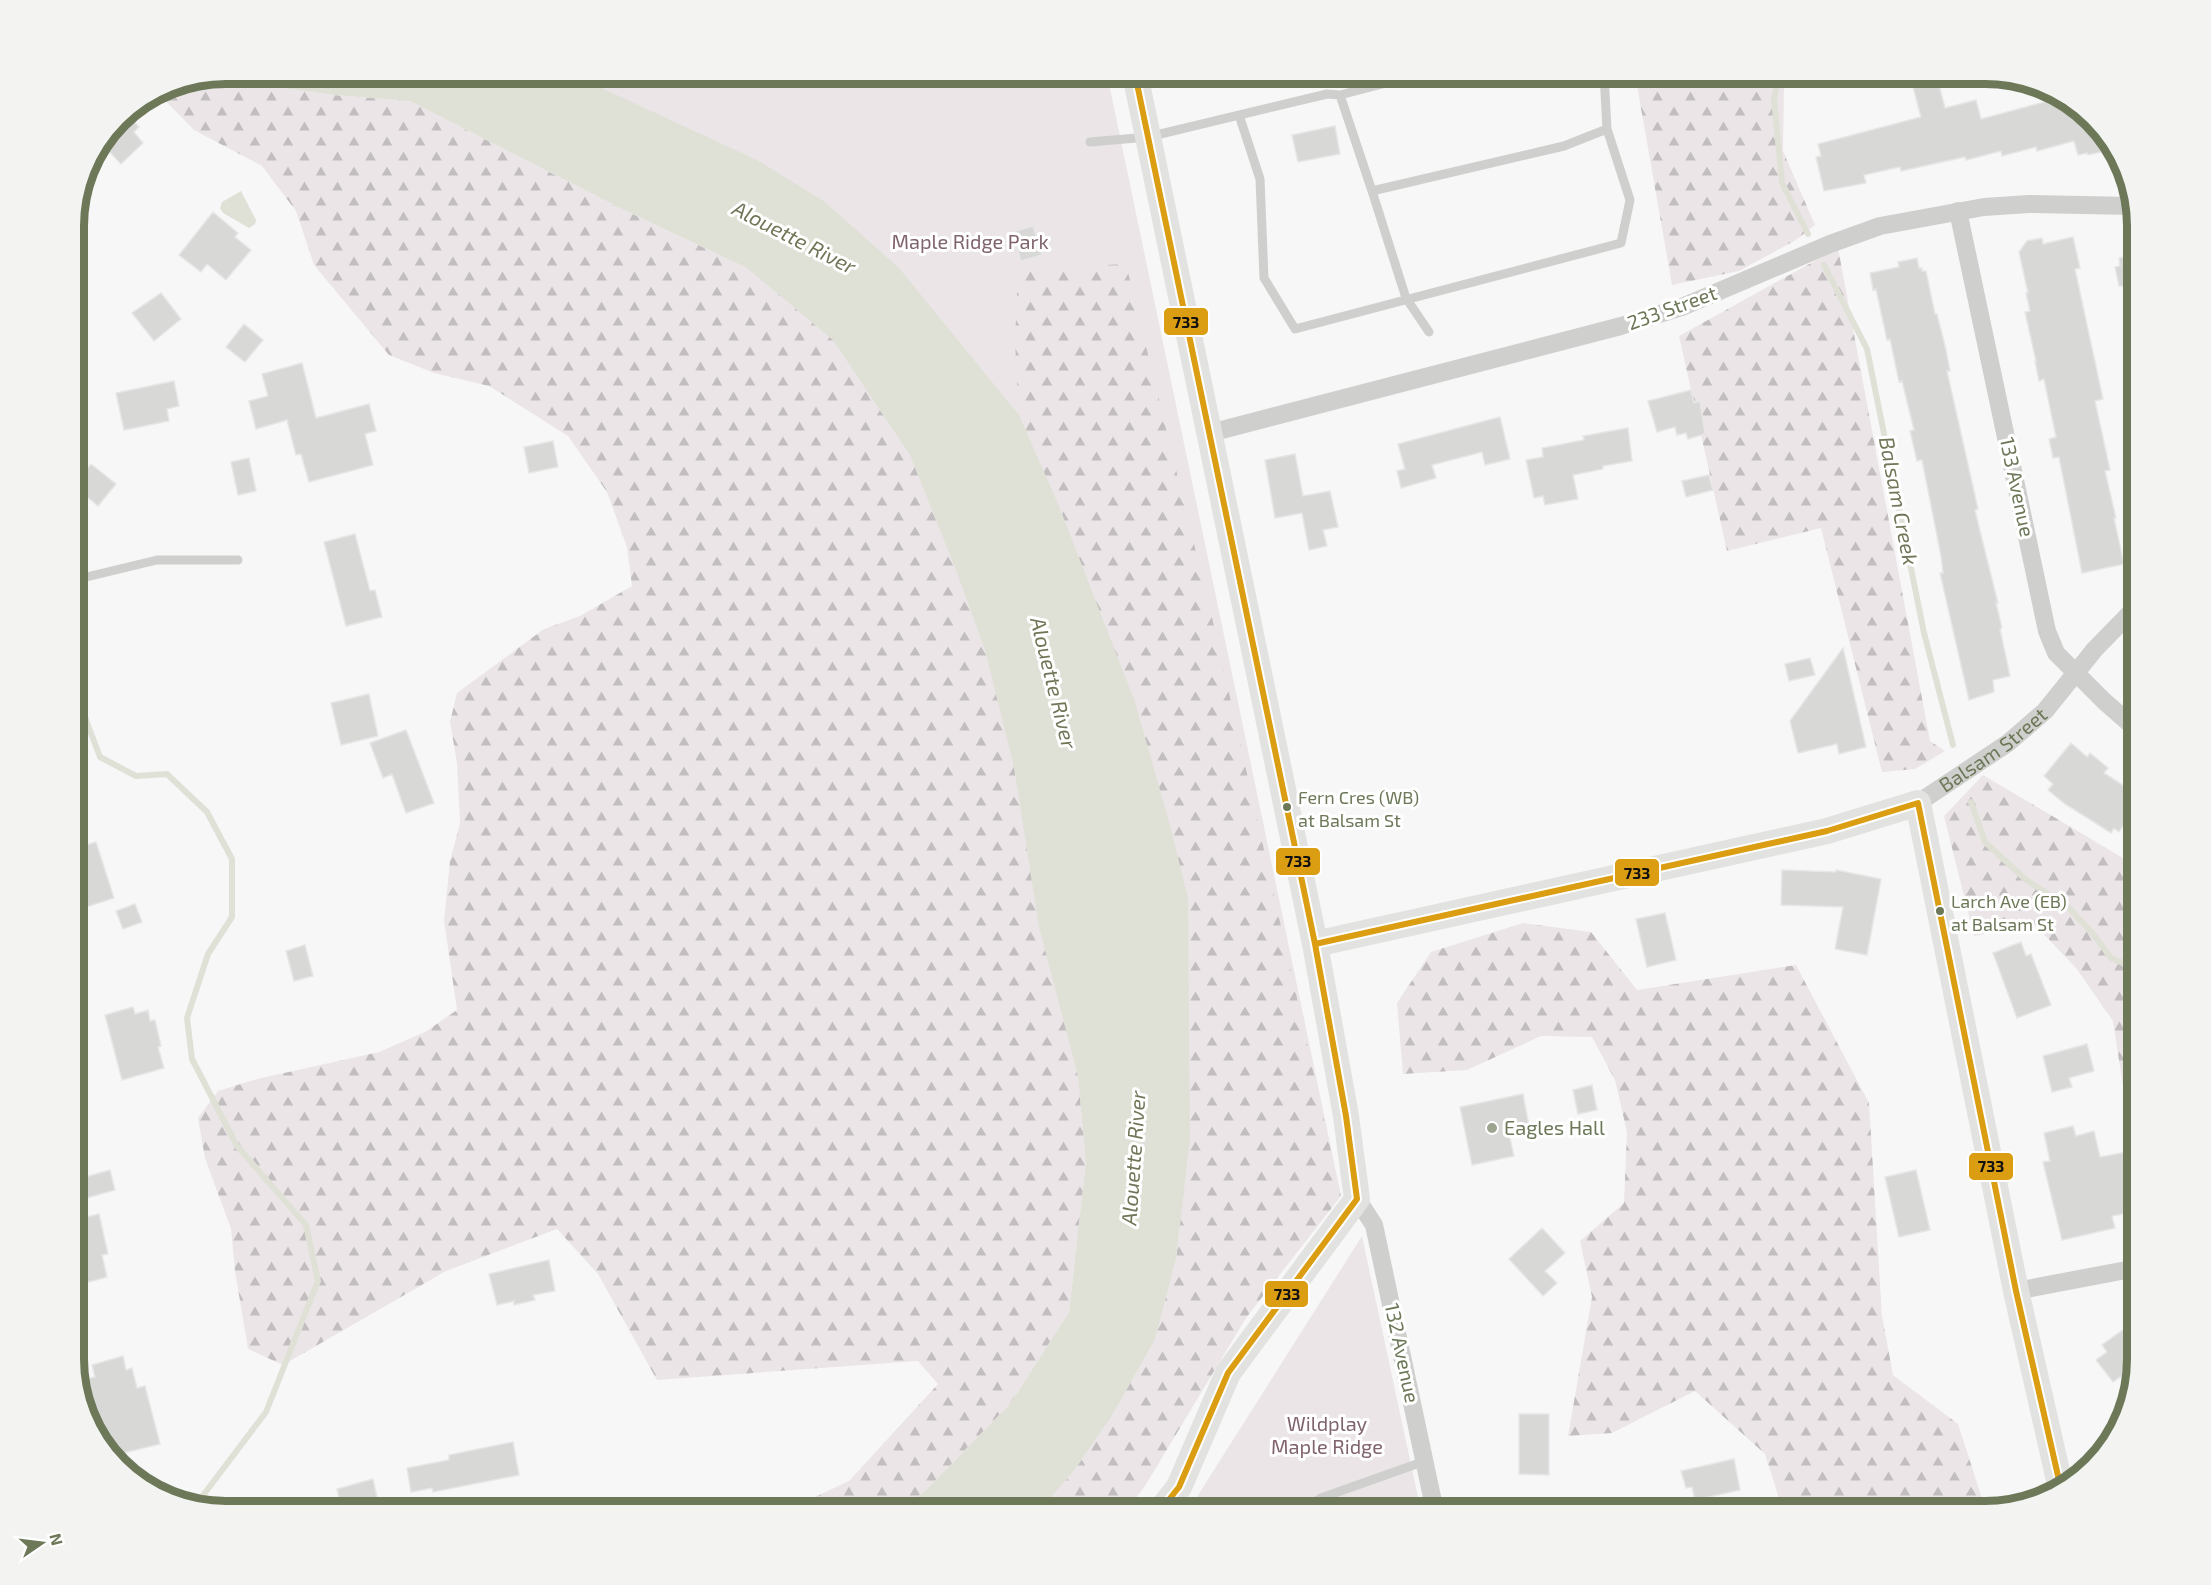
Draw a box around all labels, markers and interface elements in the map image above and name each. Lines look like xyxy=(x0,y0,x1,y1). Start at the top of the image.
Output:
water label: Alouette River xyxy=(728,194,861,279)
park label: Maple Ridge Park xyxy=(891,229,1049,253)
street label: 233 Street xyxy=(1624,280,1720,334)
line badge: 733 xyxy=(1163,307,1209,336)
text: 733 xyxy=(1173,312,1199,331)
water label: Balsam Creek xyxy=(1875,434,1924,567)
street label: 133 Avenue xyxy=(1996,435,2040,539)
water label: Alouette River xyxy=(1026,613,1083,752)
street label: Balsam Street xyxy=(1934,702,2052,797)
place label: Fern Cres (WB) at Balsam St xyxy=(1298,786,1419,831)
marker: Fern Cres (WB) at Balsam St xyxy=(1281,801,1293,813)
line badge: 733 xyxy=(1275,847,1321,876)
text: 733 xyxy=(1285,851,1311,870)
line badge: 733 xyxy=(1614,858,1660,887)
text: 733 xyxy=(1624,863,1650,882)
place label: Larch Ave (EB) at Balsam St xyxy=(1951,890,2067,935)
marker: Larch Ave (EB) at Balsam St xyxy=(1934,905,1946,917)
water label: Alouette River xyxy=(1115,1089,1150,1227)
place label: Eagles Hall xyxy=(1504,1115,1605,1139)
marker: Eagles Hall xyxy=(1485,1121,1499,1135)
line badge: 733 xyxy=(1968,1152,2014,1181)
text: 733 xyxy=(1978,1156,2004,1175)
line badge: 733 xyxy=(1264,1280,1309,1308)
text: 733 xyxy=(1274,1284,1300,1303)
street label: 132 Avenue xyxy=(1381,1301,1425,1405)
park label: Wildplay Maple Ridge xyxy=(1271,1411,1383,1458)
north arrow xyxy=(12,1513,72,1573)
text: N xyxy=(46,1531,68,1547)

